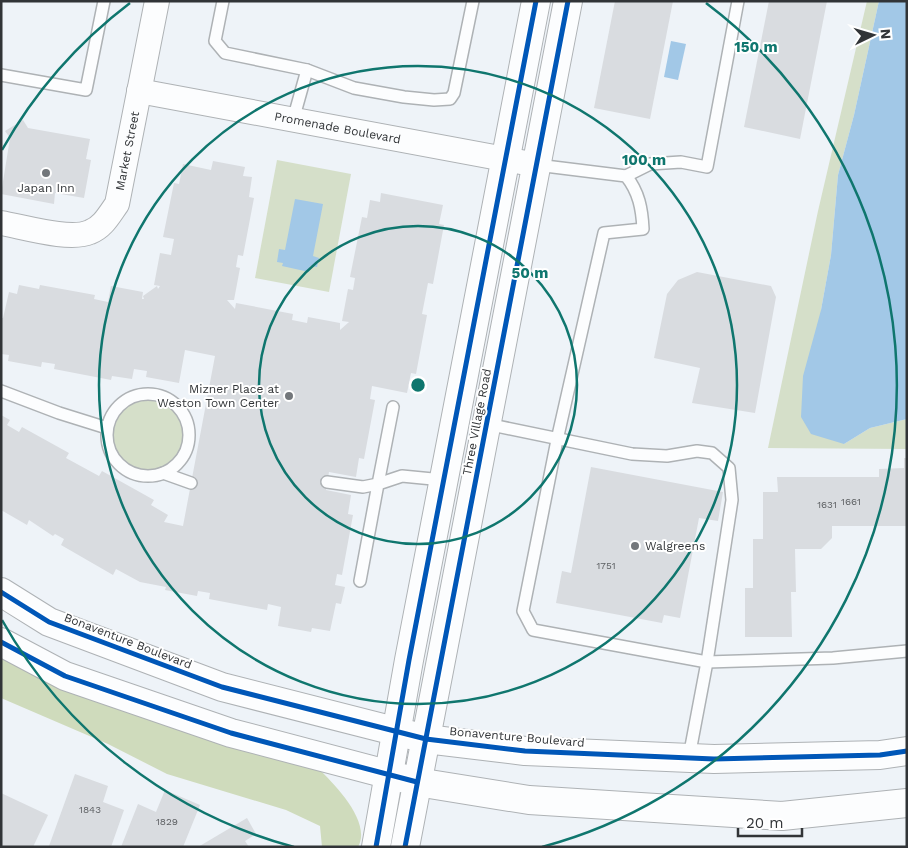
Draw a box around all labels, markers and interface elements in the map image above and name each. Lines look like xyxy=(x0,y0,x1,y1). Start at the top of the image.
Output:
north arrow xyxy=(848,10,898,60)
text: N xyxy=(878,28,894,40)
text: 150 m xyxy=(734,38,778,56)
street label: Promenade Boulevard xyxy=(273,109,402,147)
street label: Market Street xyxy=(113,110,142,192)
text: 100 m xyxy=(622,151,666,169)
marker: Japan Inn xyxy=(40,167,52,179)
place label: Japan Inn xyxy=(17,181,75,195)
text: 50 m xyxy=(512,264,548,282)
street label: Three Village Road xyxy=(460,367,494,477)
centre of rings xyxy=(409,376,427,394)
place label: Mizner Place at Weston Town Center xyxy=(157,382,279,410)
marker: Mizner Place at Weston Town Center xyxy=(283,390,295,402)
house number: 1661 xyxy=(841,496,861,507)
house number: 1631 xyxy=(817,499,837,510)
place label: Walgreens xyxy=(645,539,705,553)
marker: Walgreens xyxy=(629,540,641,552)
house number: 1751 xyxy=(596,560,616,571)
street label: Bonaventure Boulevard xyxy=(62,610,194,672)
street label: Bonaventure Boulevard xyxy=(449,724,585,750)
house number: 1843 xyxy=(79,804,101,815)
scale bar xyxy=(738,806,802,838)
text: 20 m xyxy=(746,814,784,832)
house number: 1829 xyxy=(156,816,178,827)

